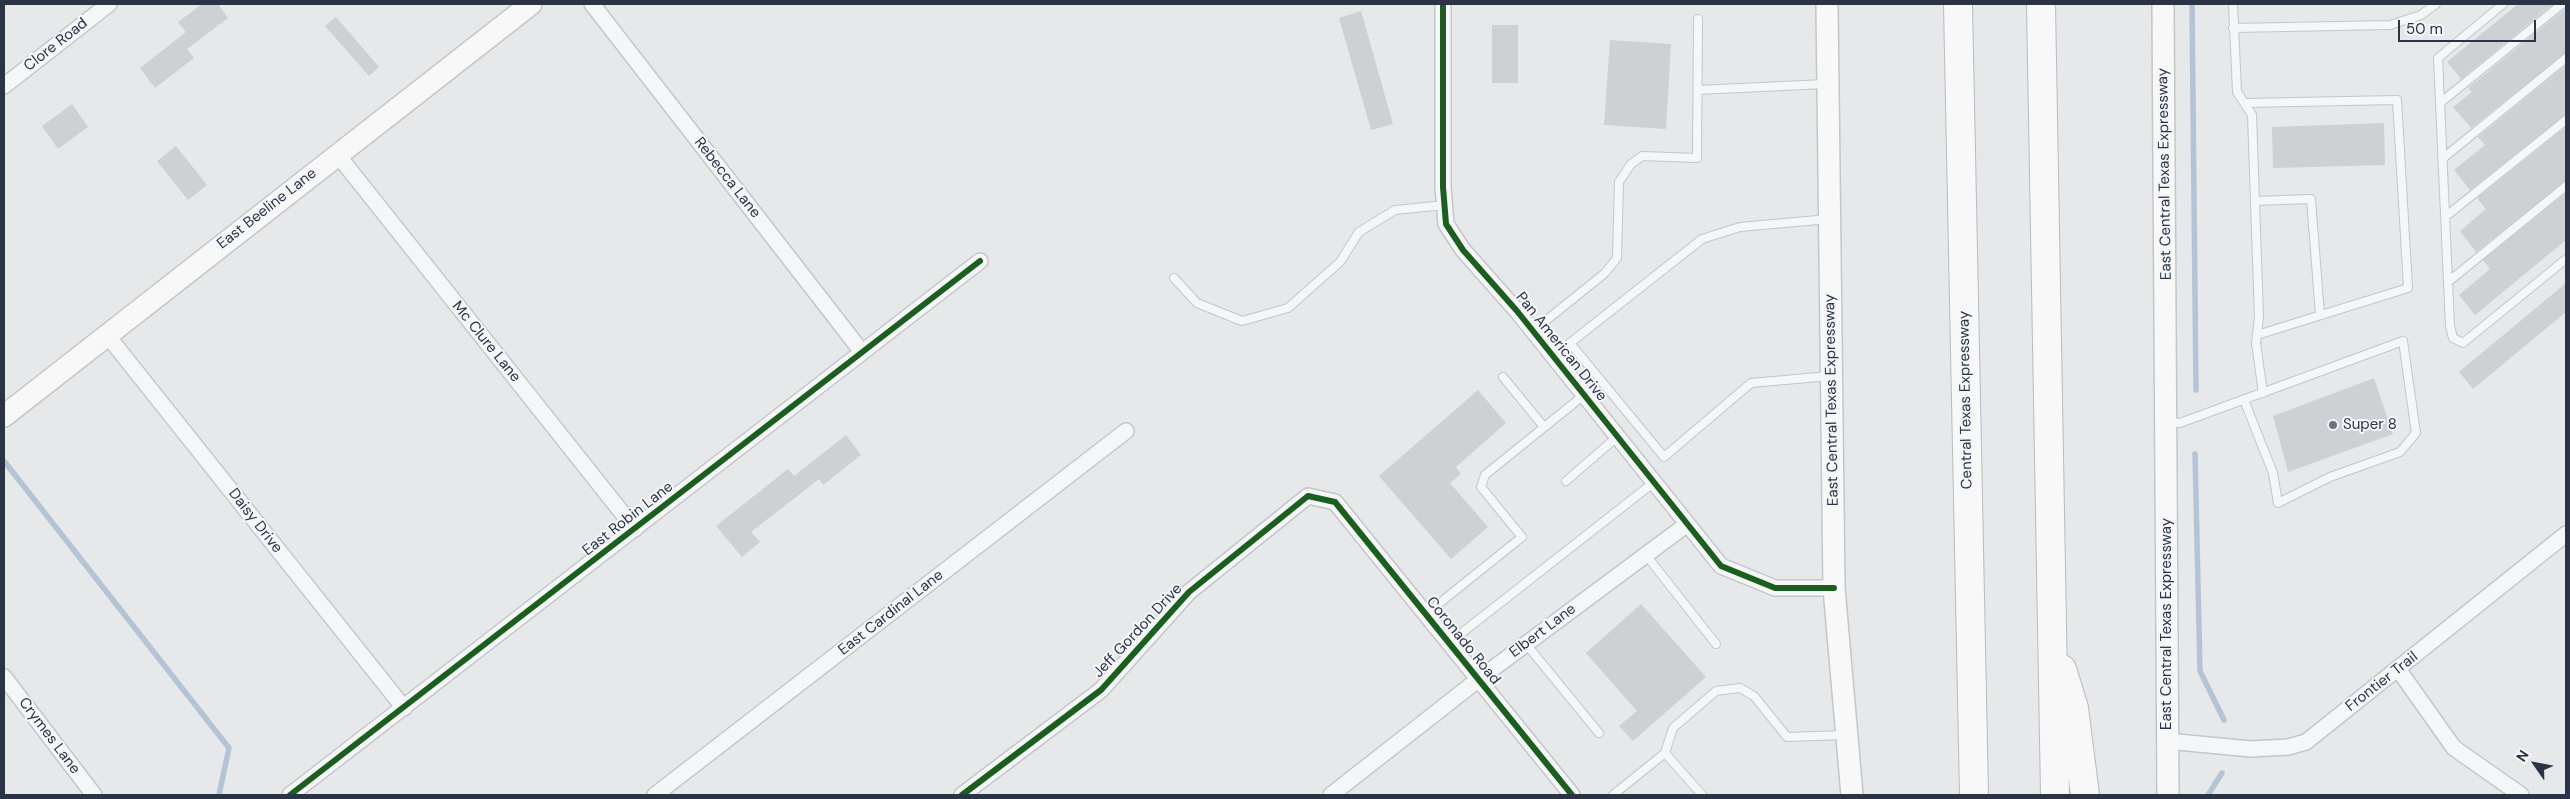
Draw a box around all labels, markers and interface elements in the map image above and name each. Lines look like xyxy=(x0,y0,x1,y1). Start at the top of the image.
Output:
scale bar xyxy=(2400,10,2538,42)
street label: Clore Road xyxy=(21,15,91,75)
text: 50 m xyxy=(2406,19,2443,39)
street label: East Central Texas Expressway xyxy=(2154,68,2176,280)
street label: Rebecca Lane xyxy=(690,134,764,222)
street label: East Beeline Lane xyxy=(214,165,320,253)
street label: Pan American Drive xyxy=(1512,289,1610,405)
street label: East Central Texas Expressway xyxy=(1821,294,1843,506)
street label: Mc Clure Lane xyxy=(448,298,524,386)
street label: Central Texas Expressway xyxy=(1955,311,1977,489)
place label: Super 8 xyxy=(2343,416,2397,434)
marker: Super 8 xyxy=(2327,419,2339,431)
street label: East Robin Lane xyxy=(579,478,677,560)
street label: Daisy Drive xyxy=(224,485,286,557)
street label: East Central Texas Expressway xyxy=(2158,518,2176,730)
street label: East Cardinal Lane xyxy=(835,566,947,660)
street label: Jeff Gordon Drive xyxy=(1090,580,1186,682)
street label: Coronado Road xyxy=(1422,593,1504,689)
street label: Elbert Lane xyxy=(1506,600,1580,662)
street label: Frontier Trail xyxy=(2342,648,2422,716)
street label: Crymes Lane xyxy=(14,694,84,778)
north arrow xyxy=(2510,739,2560,789)
text: N xyxy=(2512,747,2533,765)

